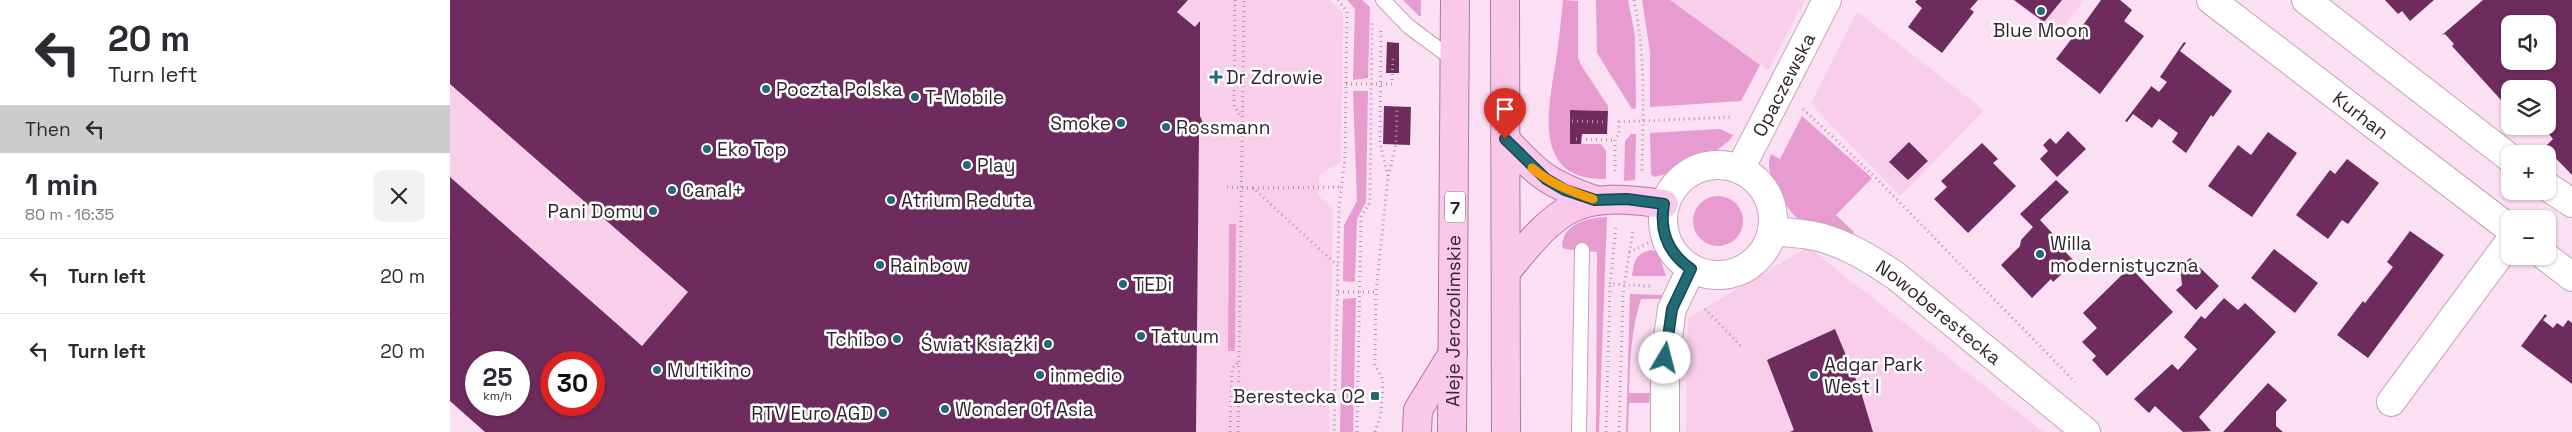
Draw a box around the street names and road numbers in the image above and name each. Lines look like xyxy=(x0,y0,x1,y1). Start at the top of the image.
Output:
street label: Opaczewska xyxy=(1746,28,1821,141)
street label: Kurhan xyxy=(2328,85,2394,144)
road number: 7 xyxy=(1445,192,1465,222)
street label: Aleje Jerozolimskie xyxy=(1440,235,1466,407)
street label: Nowoberestecka xyxy=(1871,254,2007,370)

